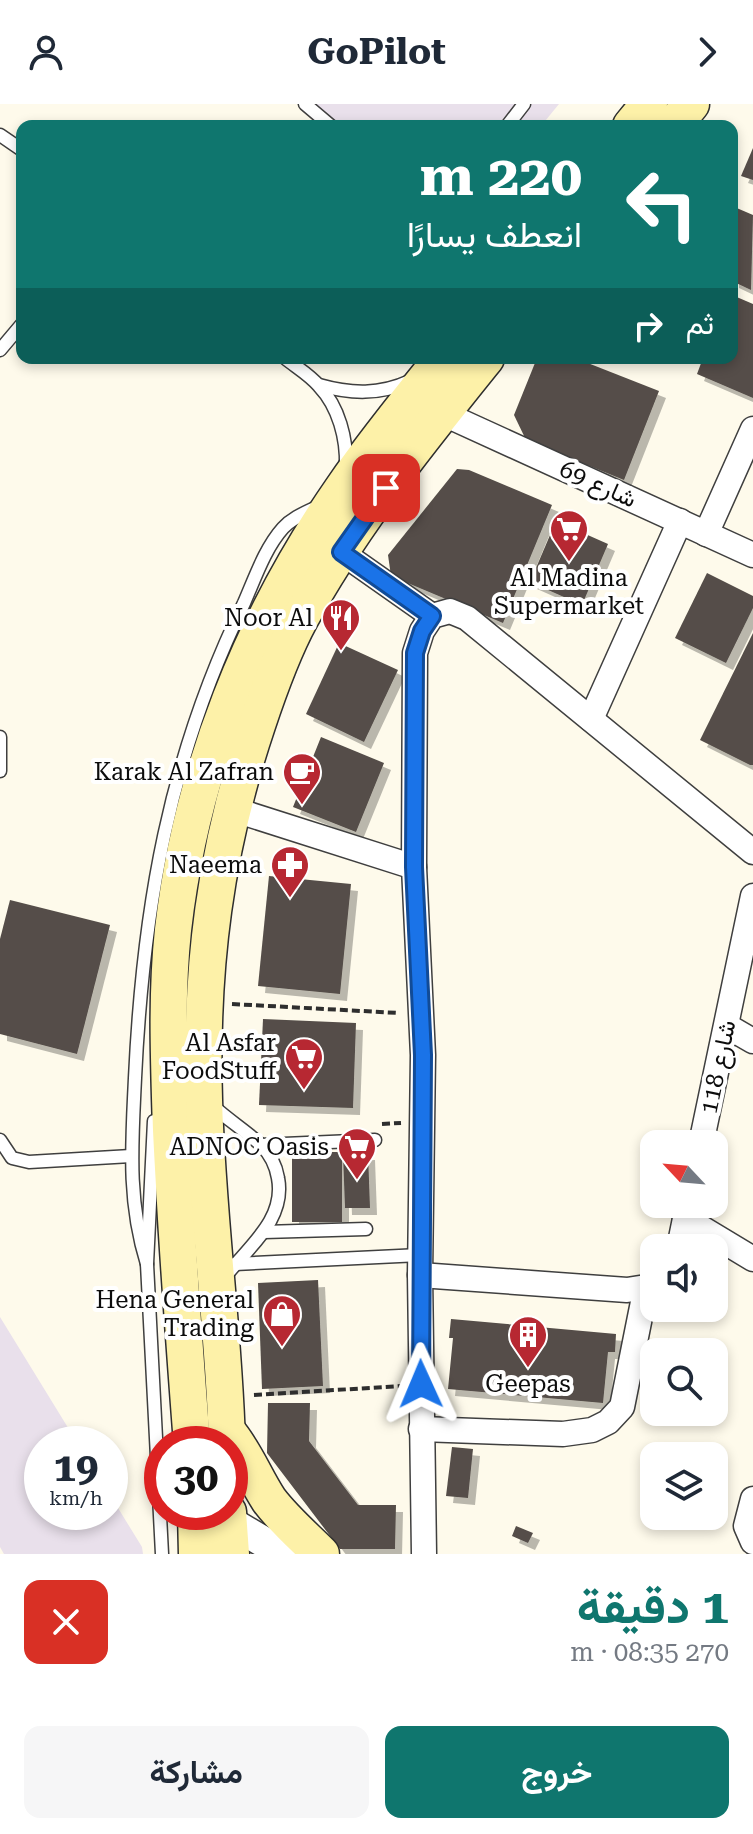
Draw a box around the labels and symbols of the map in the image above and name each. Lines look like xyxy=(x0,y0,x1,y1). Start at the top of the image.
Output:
pin xyxy=(352,454,420,522)
street label: شارع 69 xyxy=(554,455,641,515)
supermarket icon: Al Madina Supermarket xyxy=(548,508,590,563)
place label: Al Madina Supermarket xyxy=(494,564,644,620)
restaurant icon: Noor Al xyxy=(320,597,362,652)
place label: Noor Al xyxy=(224,604,313,632)
cafe icon: Karak Al Zafran xyxy=(281,751,323,806)
place label: Karak Al Zafran xyxy=(94,758,274,786)
pharmacy icon: Naeema xyxy=(269,844,311,899)
place label: Naeema xyxy=(169,851,262,879)
street label: شارع 118 xyxy=(694,1018,743,1117)
place label: Al Asfar FoodStuff xyxy=(162,1029,277,1085)
supermarket icon: Al Asfar FoodStuff xyxy=(283,1036,325,1091)
supermarket icon: ADNOC Oasis xyxy=(336,1126,378,1181)
north arrow xyxy=(640,1130,728,1218)
place label: ADNOC Oasis xyxy=(169,1133,329,1161)
place label: Hena General Trading xyxy=(95,1286,254,1342)
shop icon: Hena General Trading xyxy=(261,1293,303,1348)
building icon: Geepas xyxy=(507,1314,549,1369)
position arrow xyxy=(379,1342,463,1426)
place label: Geepas xyxy=(485,1370,571,1398)
speed limit sign: 30 xyxy=(144,1426,248,1530)

